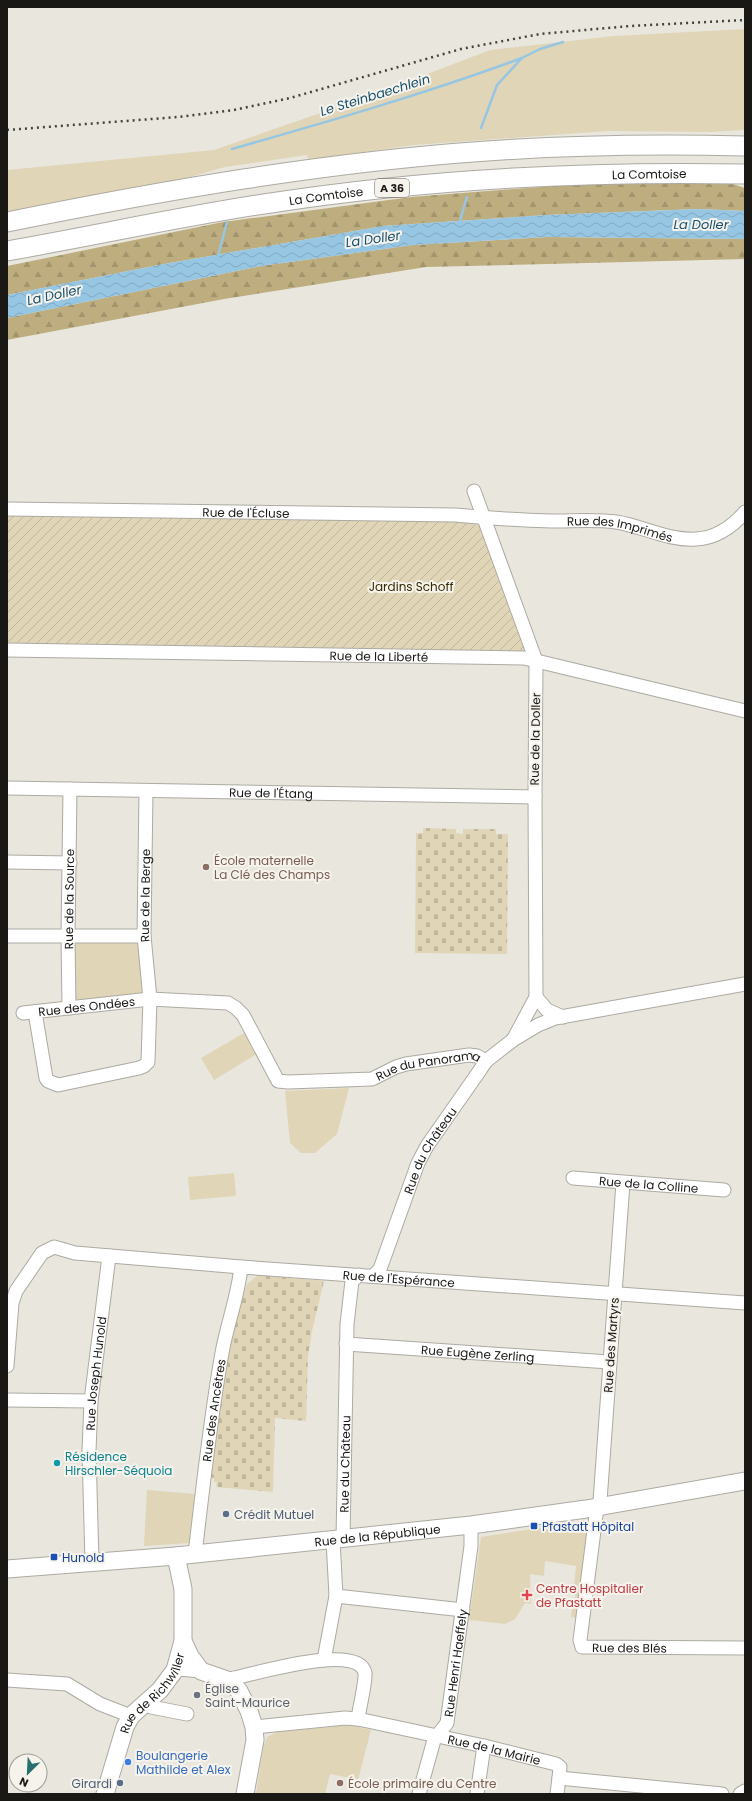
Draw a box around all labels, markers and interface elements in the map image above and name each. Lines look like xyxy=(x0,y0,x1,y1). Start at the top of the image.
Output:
water label: Le Steinbaechlein xyxy=(318,69,432,121)
street label: La Comtoise xyxy=(612,165,686,183)
road number: A 36 xyxy=(375,179,409,197)
street label: La Comtoise xyxy=(288,182,364,209)
water label: La Doller xyxy=(673,215,730,234)
water label: La Doller xyxy=(344,226,403,252)
water label: La Doller xyxy=(25,280,84,310)
street label: Rue de l'Écluse xyxy=(202,503,290,521)
street label: Rue des Imprimés xyxy=(567,512,674,545)
park label: Jardins Schoff xyxy=(369,578,453,595)
street label: Rue de la Liberté xyxy=(329,646,428,665)
street label: Rue de la Doller xyxy=(526,692,544,785)
street label: Rue de l'Étang xyxy=(229,783,313,802)
street label: Rue de la Berge xyxy=(135,848,154,943)
street label: Rue de la Source xyxy=(59,849,78,949)
place label: École maternelle La Clé des Champs xyxy=(214,852,330,883)
marker: École maternelle La Clé des Champs xyxy=(201,862,211,872)
street label: Rue des Ondées xyxy=(37,992,136,1020)
street label: Rue du Panorama xyxy=(373,1046,485,1084)
street label: Rue du Château xyxy=(399,1103,460,1196)
street label: Rue de la Colline xyxy=(598,1172,699,1196)
street label: Rue de l'Espérance xyxy=(342,1266,456,1291)
street label: Rue des Martyrs xyxy=(599,1297,623,1393)
street label: Rue Joseph Hunold xyxy=(81,1315,110,1431)
street label: Rue Eugène Zerling xyxy=(420,1341,535,1365)
street label: Rue des Ancêtres xyxy=(198,1357,229,1463)
street label: Rue du Château xyxy=(335,1415,354,1513)
place label: Résidence Hirschler-Séquoia xyxy=(65,1448,172,1479)
marker: Résidence Hirschler-Séquoia xyxy=(52,1458,62,1468)
place label: Crédit Mutuel xyxy=(234,1506,314,1523)
marker: Crédit Mutuel xyxy=(221,1509,231,1519)
place label: Pfastatt Hôpital xyxy=(542,1518,634,1535)
street label: Rue de la République xyxy=(314,1520,441,1550)
marker: Pfastatt Hôpital xyxy=(529,1521,539,1531)
place label: Hunold xyxy=(62,1549,104,1566)
marker: Hunold xyxy=(49,1552,59,1562)
place label: Centre Hospitalier de Pfastatt xyxy=(536,1580,644,1611)
marker: Centre Hospitalier de Pfastatt xyxy=(521,1589,533,1601)
street label: Rue Henri Haeffely xyxy=(439,1608,471,1718)
street label: Rue des Blés xyxy=(592,1639,667,1656)
street label: Rue de Richwiller xyxy=(115,1650,188,1735)
place label: Église Saint-Maurice xyxy=(205,1680,290,1711)
marker: Église Saint-Maurice xyxy=(192,1690,202,1700)
street label: Rue de la Mairie xyxy=(446,1730,543,1768)
place label: Boulangerie Mathilde et Alex xyxy=(136,1747,231,1778)
north arrow xyxy=(8,1753,48,1793)
marker: Boulangerie Mathilde et Alex xyxy=(123,1757,133,1767)
text: N xyxy=(17,1773,31,1791)
place label: Girardi xyxy=(72,1775,112,1792)
place label: École primaire du Centre xyxy=(348,1775,496,1792)
marker: Girardi xyxy=(115,1778,125,1788)
marker: École primaire du Centre xyxy=(335,1778,345,1788)

